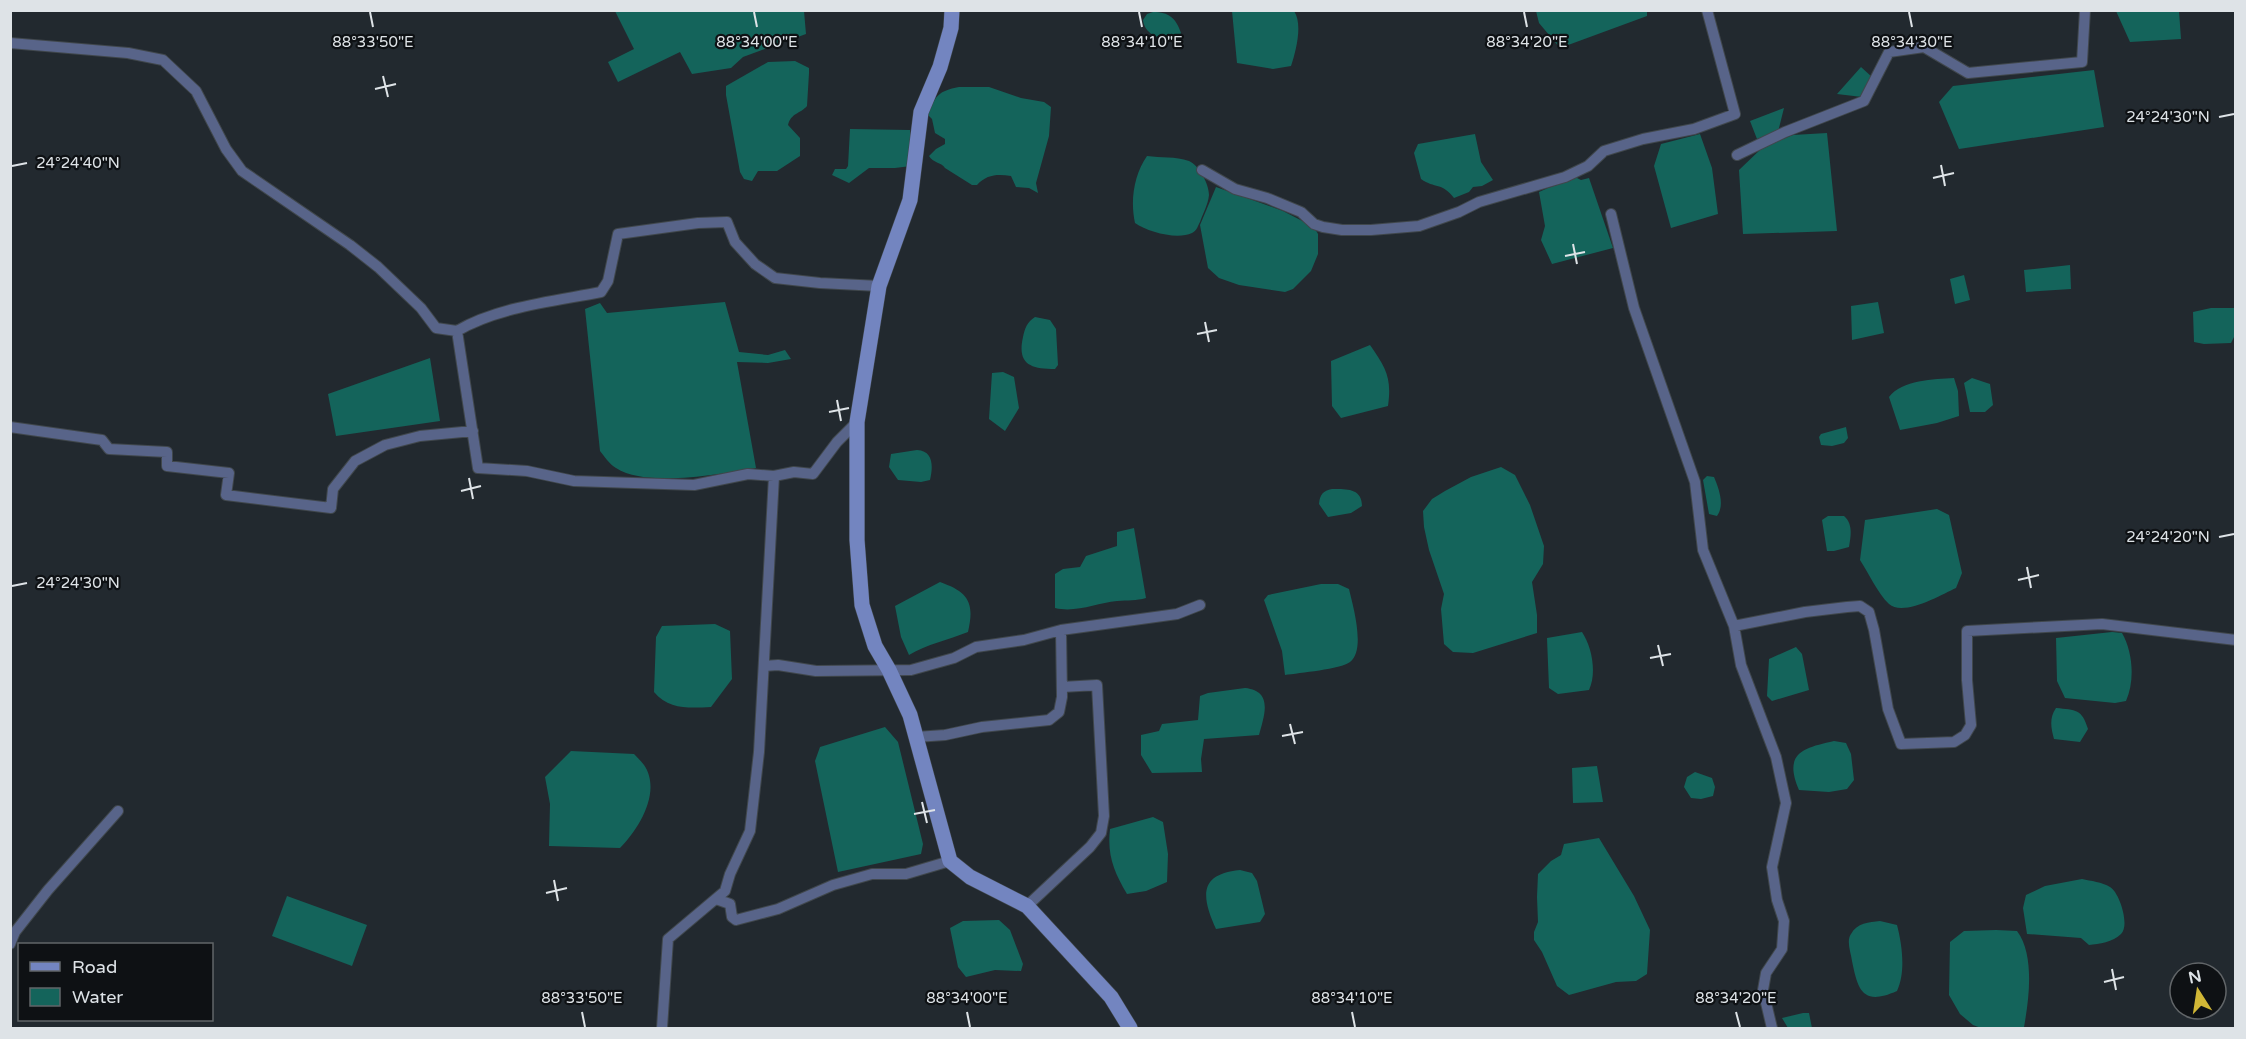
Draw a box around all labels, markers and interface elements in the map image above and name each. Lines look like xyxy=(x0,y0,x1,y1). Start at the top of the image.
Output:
text: 88°33'50"E xyxy=(332,33,414,51)
text: 88°34'00"E xyxy=(716,33,798,51)
text: 88°34'10"E xyxy=(1101,33,1183,51)
text: 88°34'20"E xyxy=(1486,33,1568,51)
text: 88°34'30"E xyxy=(1871,33,1953,51)
text: 24°24'30"N xyxy=(2126,108,2210,126)
text: 24°24'40"N xyxy=(36,154,120,172)
text: 24°24'20"N xyxy=(2126,528,2210,546)
text: 24°24'30"N xyxy=(36,574,120,592)
legend xyxy=(18,943,213,1021)
text: Road xyxy=(72,956,117,978)
north arrow xyxy=(2168,961,2228,1021)
text: N xyxy=(2187,966,2203,988)
text: Water xyxy=(72,986,123,1008)
text: 88°33'50"E xyxy=(541,989,623,1007)
text: 88°34'00"E xyxy=(926,989,1008,1007)
text: 88°34'10"E xyxy=(1311,989,1393,1007)
text: 88°34'20"E xyxy=(1695,989,1777,1007)

